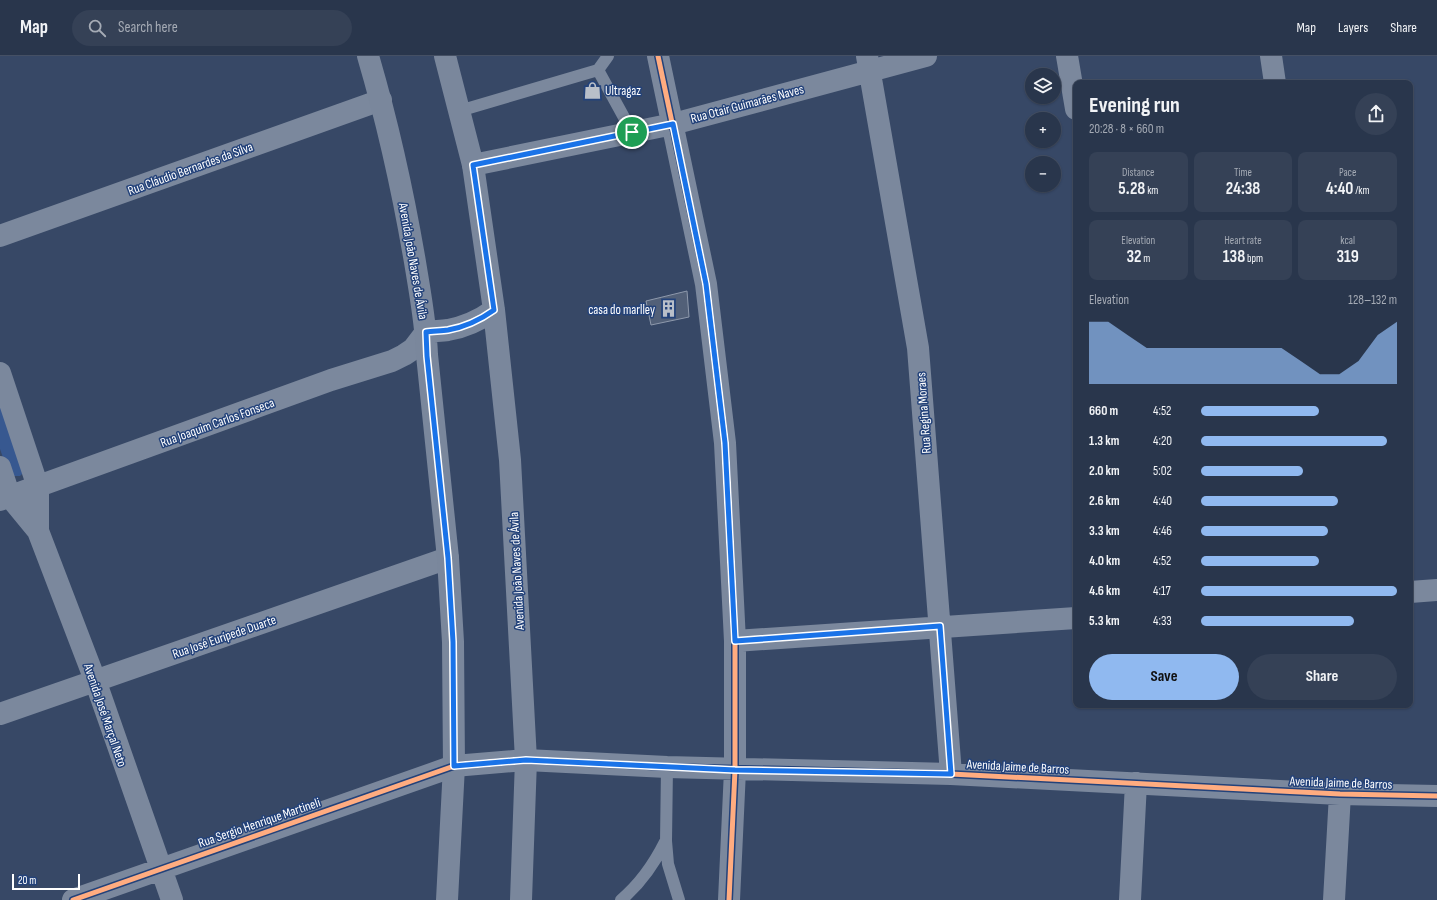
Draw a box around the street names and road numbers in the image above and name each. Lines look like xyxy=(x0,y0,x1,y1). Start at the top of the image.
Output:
street label: Rua Otair Guimarães Naves xyxy=(689,81,806,127)
street label: Rua Cláudio Bernardes da Silva xyxy=(126,139,255,199)
street label: Avenida João Naves de Ávila xyxy=(395,201,431,321)
street label: Rua Regina Moraes xyxy=(913,371,935,454)
street label: Rua Joaquim Carlos Fonseca xyxy=(158,395,277,451)
street label: Avenida João Naves de Ávila xyxy=(506,512,528,631)
street label: Rua José Eurípede Duarte xyxy=(170,612,278,662)
street label: Avenida José Marçal Neto xyxy=(80,661,130,769)
street label: Avenida Jaime de Barros xyxy=(965,756,1070,778)
street label: Avenida Jaime de Barros xyxy=(1288,773,1393,793)
street label: Rua Sergio Henrique Martineli xyxy=(196,794,323,851)

